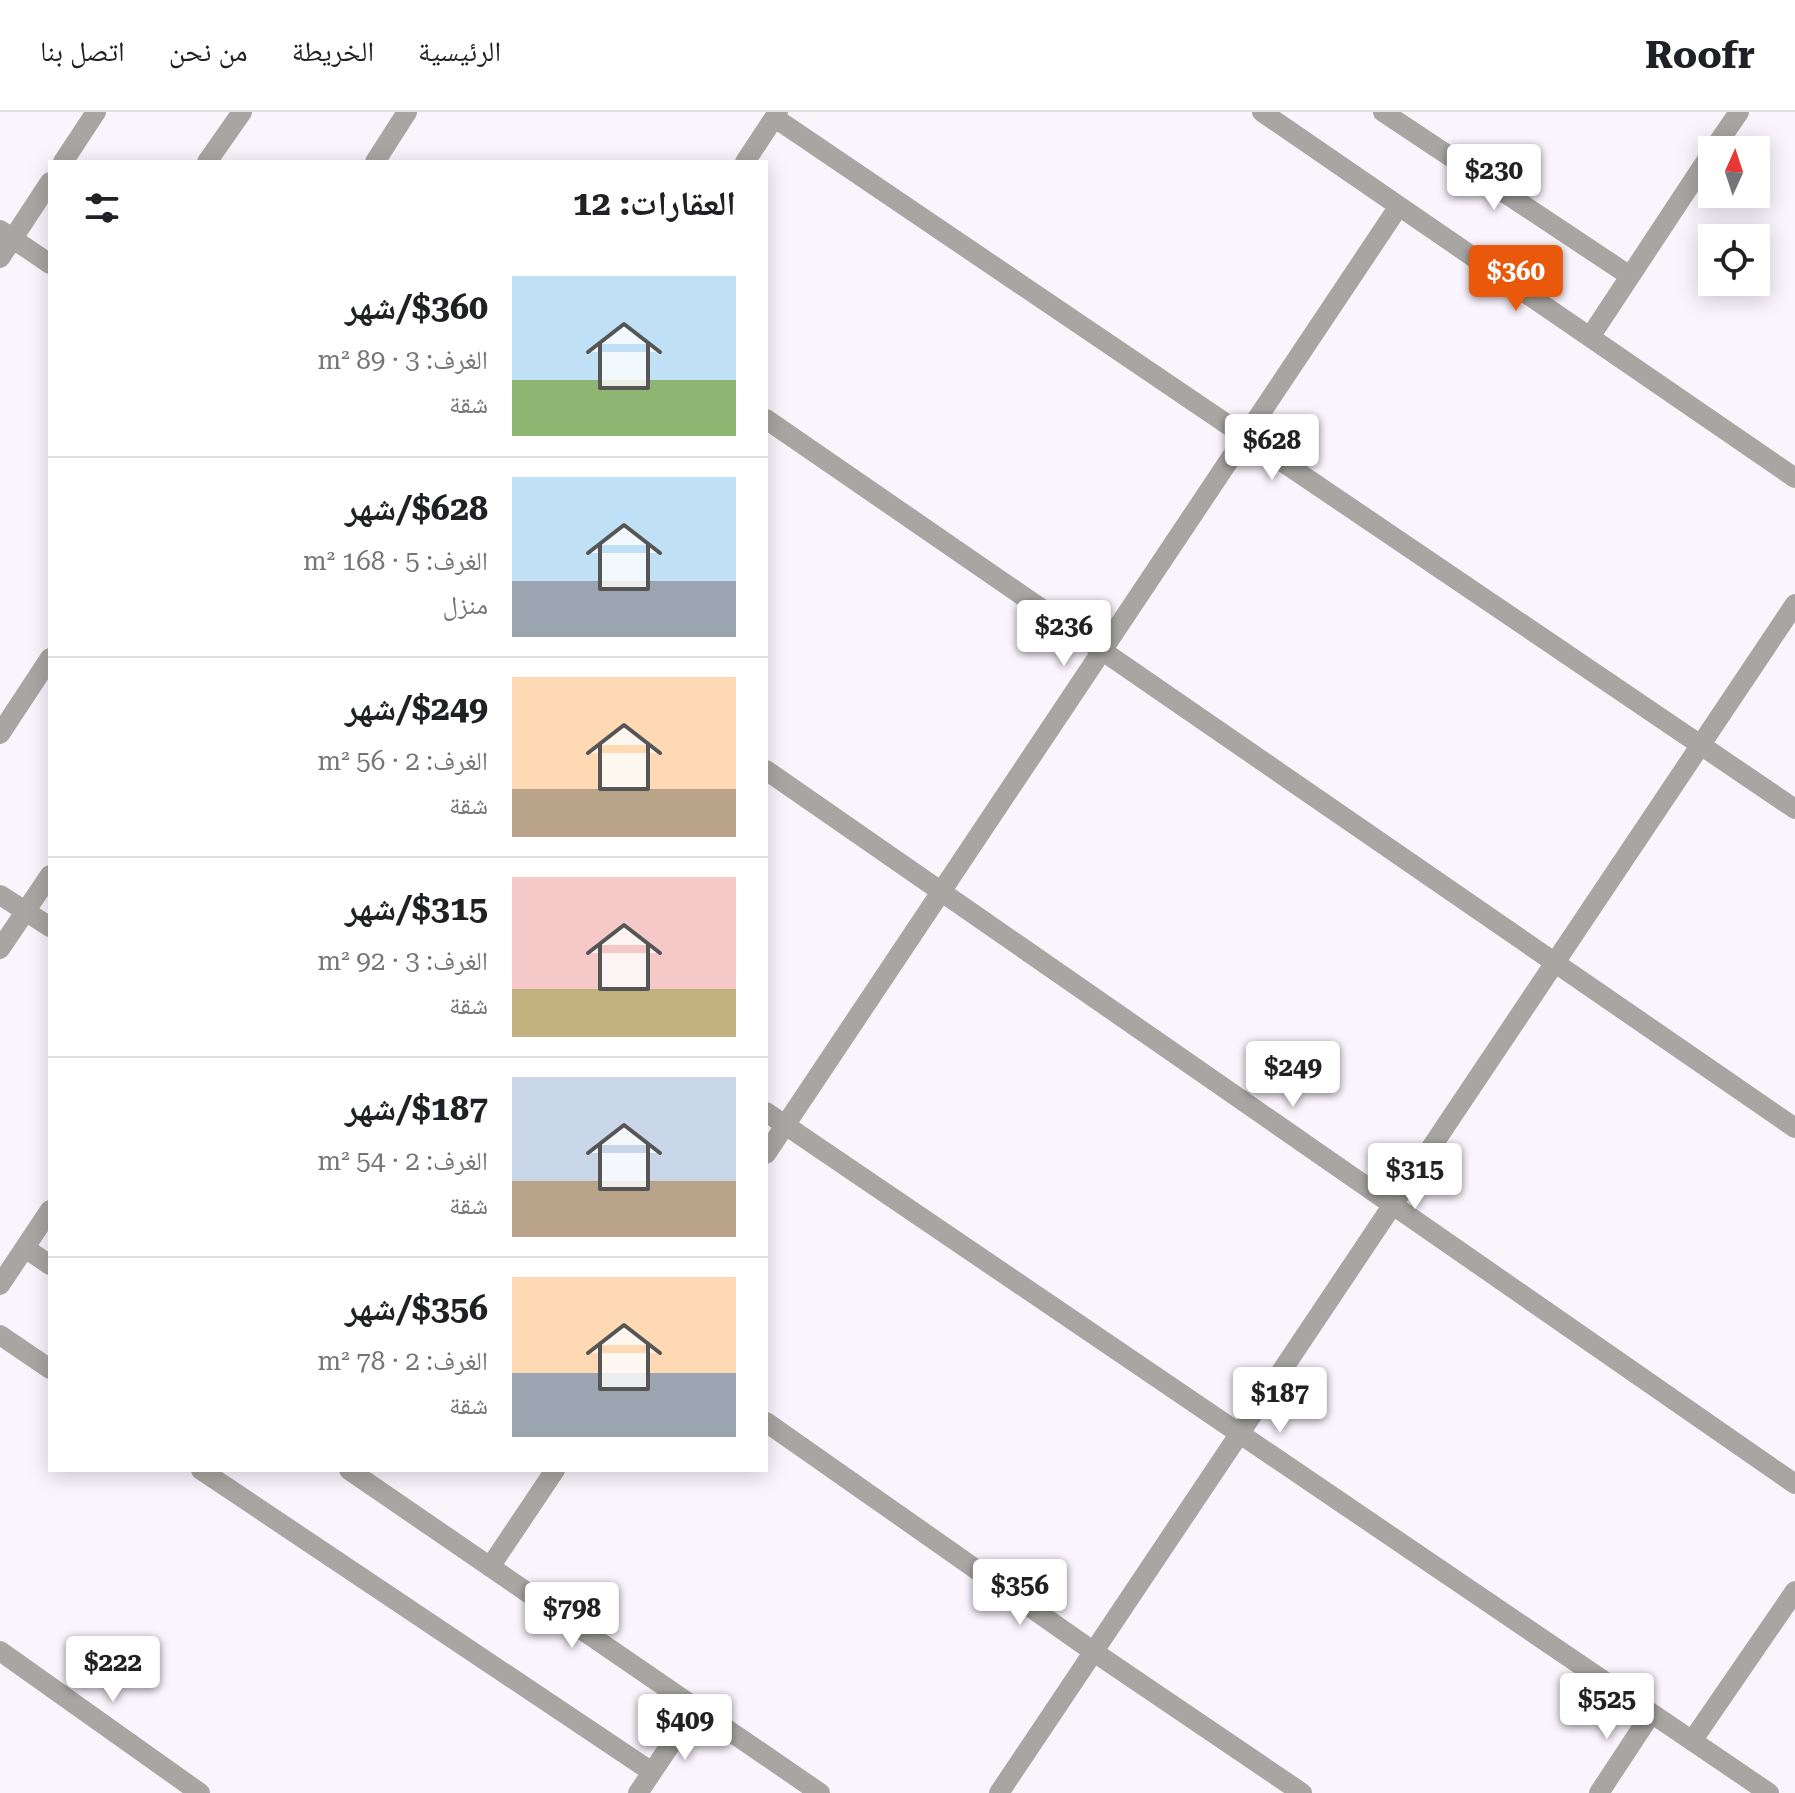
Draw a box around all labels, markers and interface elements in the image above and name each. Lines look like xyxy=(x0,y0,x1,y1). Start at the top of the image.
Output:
text: Roofr xyxy=(1645,33,1755,77)
text: اتصل بنا xyxy=(40,35,125,68)
text: من نحن xyxy=(169,35,248,68)
text: الخريطة xyxy=(292,35,374,68)
text: الرئيسية xyxy=(418,35,501,68)
north arrow xyxy=(1698,136,1770,208)
map controls xyxy=(1698,136,1770,296)
pin: $230 xyxy=(1447,144,1541,212)
text: $230 xyxy=(1465,155,1523,185)
text: العقارات: 12 xyxy=(573,183,736,223)
icon: filters xyxy=(80,186,124,230)
button: locate xyxy=(1698,224,1770,296)
pin: $360 xyxy=(1469,245,1563,313)
text: $360 xyxy=(1487,256,1545,286)
text: $360/شهر xyxy=(345,287,488,327)
icon: home xyxy=(576,308,672,404)
text: الغرف: 3 · 89 m² xyxy=(318,345,488,375)
text: شقة xyxy=(449,389,488,419)
pin: $628 xyxy=(1225,414,1319,482)
text: $628 xyxy=(1243,425,1301,455)
text: $628/شهر xyxy=(345,488,488,528)
icon: home xyxy=(576,509,672,605)
text: الغرف: 5 · 168 m² xyxy=(303,546,488,576)
text: منزل xyxy=(443,590,488,620)
pin: $236 xyxy=(1017,600,1111,668)
text: $236 xyxy=(1035,611,1093,641)
text: $249/شهر xyxy=(345,688,488,728)
icon: home xyxy=(576,709,672,805)
text: الغرف: 2 · 56 m² xyxy=(318,746,488,776)
text: شقة xyxy=(449,790,488,820)
text: $315/شهر xyxy=(345,888,488,928)
icon: home xyxy=(576,909,672,1005)
text: الغرف: 3 · 92 m² xyxy=(318,946,488,976)
text: شقة xyxy=(449,990,488,1020)
pin: $249 xyxy=(1246,1041,1340,1109)
text: $249 xyxy=(1264,1052,1322,1082)
text: $187/شهر xyxy=(345,1088,488,1128)
icon: home xyxy=(576,1109,672,1205)
pin: $315 xyxy=(1368,1143,1462,1211)
text: الغرف: 2 · 54 m² xyxy=(318,1146,488,1176)
text: $315 xyxy=(1386,1154,1444,1184)
text: شقة xyxy=(449,1190,488,1220)
text: $356/شهر xyxy=(345,1288,488,1328)
icon: home xyxy=(576,1309,672,1405)
text: الغرف: 2 · 78 m² xyxy=(318,1346,488,1376)
pin: $187 xyxy=(1233,1367,1327,1435)
text: $187 xyxy=(1251,1378,1309,1408)
text: شقة xyxy=(449,1390,488,1420)
pin: $356 xyxy=(973,1559,1067,1627)
text: $356 xyxy=(991,1570,1049,1600)
pin: $798 xyxy=(525,1582,619,1650)
text: $798 xyxy=(543,1593,601,1623)
pin: $222 xyxy=(66,1636,160,1704)
text: $222 xyxy=(84,1647,142,1677)
pin: $525 xyxy=(1560,1673,1654,1741)
text: $525 xyxy=(1578,1684,1636,1714)
pin: $409 xyxy=(638,1694,732,1762)
text: $409 xyxy=(656,1705,714,1735)

